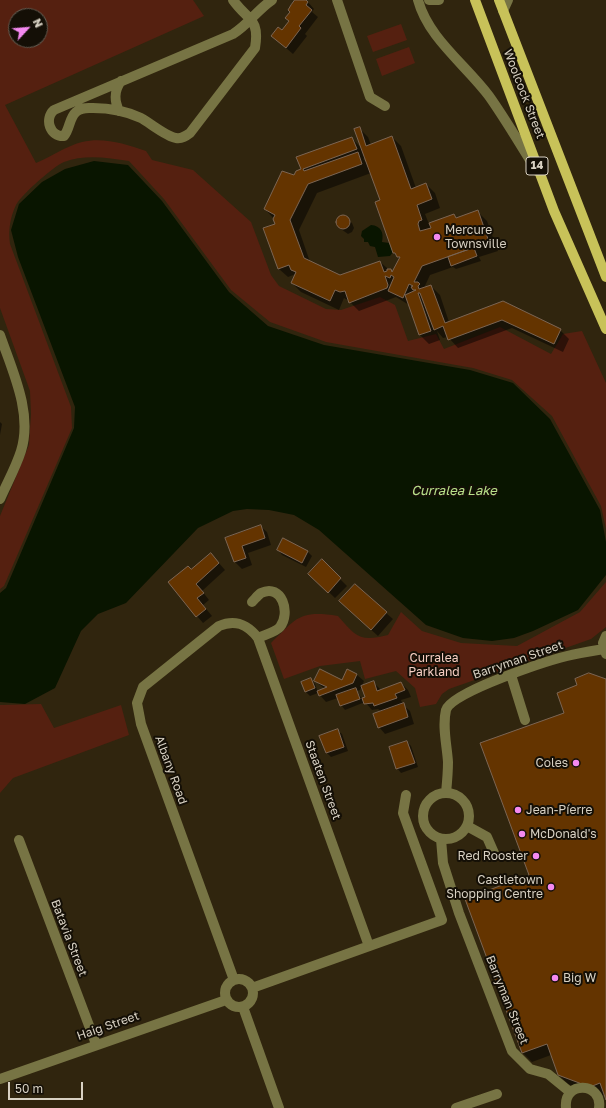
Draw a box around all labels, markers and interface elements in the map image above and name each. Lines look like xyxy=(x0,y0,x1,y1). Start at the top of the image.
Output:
north arrow xyxy=(8,8,48,48)
text: N xyxy=(31,16,46,30)
street label: Woolcock Street xyxy=(500,47,548,141)
road number: 14 xyxy=(526,157,548,175)
place label: Mercure Townsville xyxy=(445,223,506,251)
marker: Mercure Townsville xyxy=(432,232,442,242)
water label: Curralea Lake xyxy=(411,483,497,499)
street label: Barryman Street xyxy=(471,638,565,682)
park label: Curralea Parkland xyxy=(408,651,460,679)
street label: Albany Road xyxy=(152,734,190,806)
street label: Staaten Street xyxy=(302,738,344,822)
place label: Coles xyxy=(536,756,568,770)
marker: Coles xyxy=(571,758,581,768)
place label: Jean-Píerre xyxy=(526,803,593,817)
marker: Jean-Píerre xyxy=(513,805,523,815)
place label: McDonald's xyxy=(530,827,597,841)
marker: McDonald's xyxy=(517,829,527,839)
place label: Red Rooster xyxy=(457,849,528,863)
marker: Red Rooster xyxy=(531,851,541,861)
place label: Castletown Shopping Centre xyxy=(446,873,543,901)
marker: Castletown Shopping Centre xyxy=(546,882,556,892)
street label: Batavia Street xyxy=(48,897,90,979)
street label: Barryman Street xyxy=(483,953,531,1047)
place label: Big W xyxy=(563,971,596,985)
marker: Big W xyxy=(550,973,560,983)
street label: Haig Street xyxy=(75,1009,141,1043)
scale bar xyxy=(10,1074,85,1100)
text: 50 m xyxy=(15,1081,43,1096)

